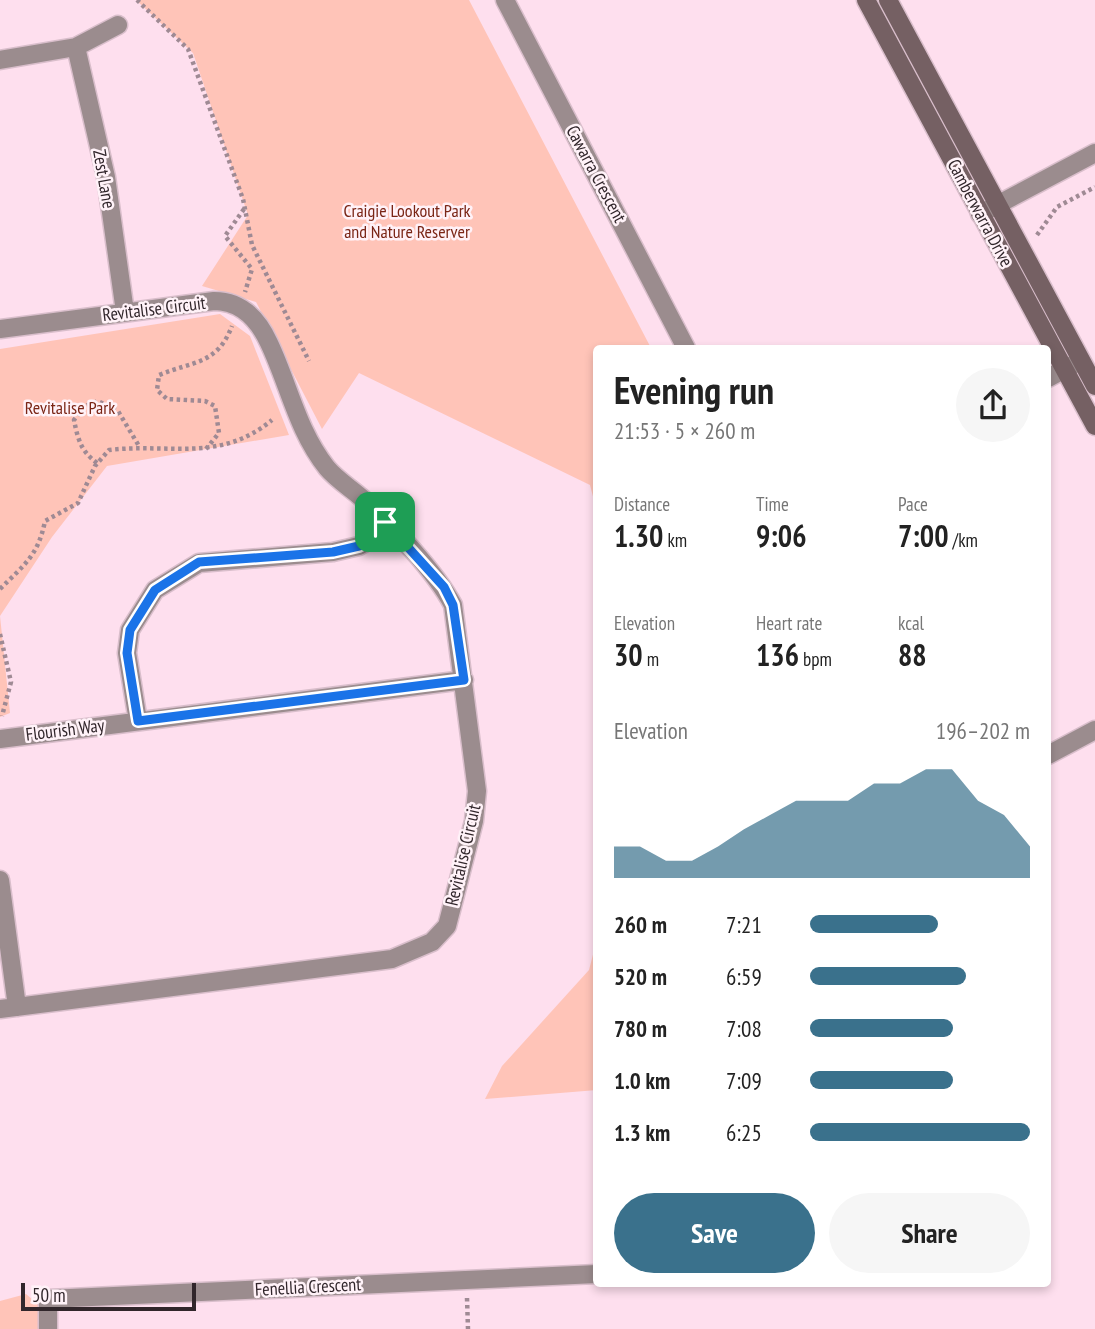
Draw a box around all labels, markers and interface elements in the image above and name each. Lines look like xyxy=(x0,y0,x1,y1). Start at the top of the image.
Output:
street label: Cawarra Crescent xyxy=(561,121,632,226)
street label: Zest Lane xyxy=(88,148,121,210)
street label: Camberwarra Drive xyxy=(942,155,1018,270)
park label: Craigie Lookout Park and Nature Reserver xyxy=(343,199,471,243)
street label: Revitalise Circuit xyxy=(101,291,207,326)
text: Evening run xyxy=(614,365,774,414)
button: share xyxy=(956,368,1030,442)
park label: Revitalise Park xyxy=(25,396,115,419)
text: 21:53 · 5 × 260 m xyxy=(614,416,755,445)
pin xyxy=(355,492,415,552)
text: Distance xyxy=(614,492,670,516)
text: Time xyxy=(756,492,789,516)
text: Pace xyxy=(898,492,928,516)
icon: arrive xyxy=(366,503,404,541)
text: 1.30 xyxy=(614,516,663,555)
text: 9:06 xyxy=(756,516,807,555)
text: 7:00 xyxy=(898,516,949,555)
text: km xyxy=(663,528,687,552)
text: /km xyxy=(949,528,978,552)
text: Elevation xyxy=(614,611,675,635)
text: Heart rate xyxy=(756,611,822,635)
text: kcal xyxy=(898,611,924,635)
text: 30 xyxy=(614,635,643,674)
text: 136 xyxy=(756,635,799,674)
text: 88 xyxy=(898,635,927,674)
text: m xyxy=(643,647,659,671)
text: bpm xyxy=(799,647,832,671)
street label: Flourish Way xyxy=(24,713,106,746)
text: Elevation xyxy=(614,716,688,745)
text: 196–202 m xyxy=(936,716,1030,745)
street label: Revitalise Circuit xyxy=(440,802,485,908)
text: 260 m xyxy=(614,910,667,939)
text: 7:21 xyxy=(726,910,762,939)
text: 520 m xyxy=(614,962,667,991)
text: 6:59 xyxy=(726,962,762,991)
text: 780 m xyxy=(614,1014,667,1043)
text: 7:08 xyxy=(726,1014,762,1043)
text: 1.0 km xyxy=(614,1066,670,1095)
text: 7:09 xyxy=(726,1066,762,1095)
text: 1.3 km xyxy=(614,1118,670,1147)
text: 6:25 xyxy=(726,1118,762,1147)
button: Save xyxy=(614,1193,815,1273)
button: Share xyxy=(829,1193,1030,1273)
street label: Fenellia Crescent xyxy=(254,1272,362,1301)
scale bar xyxy=(21,1280,196,1312)
text: 50 m xyxy=(32,1283,66,1307)

